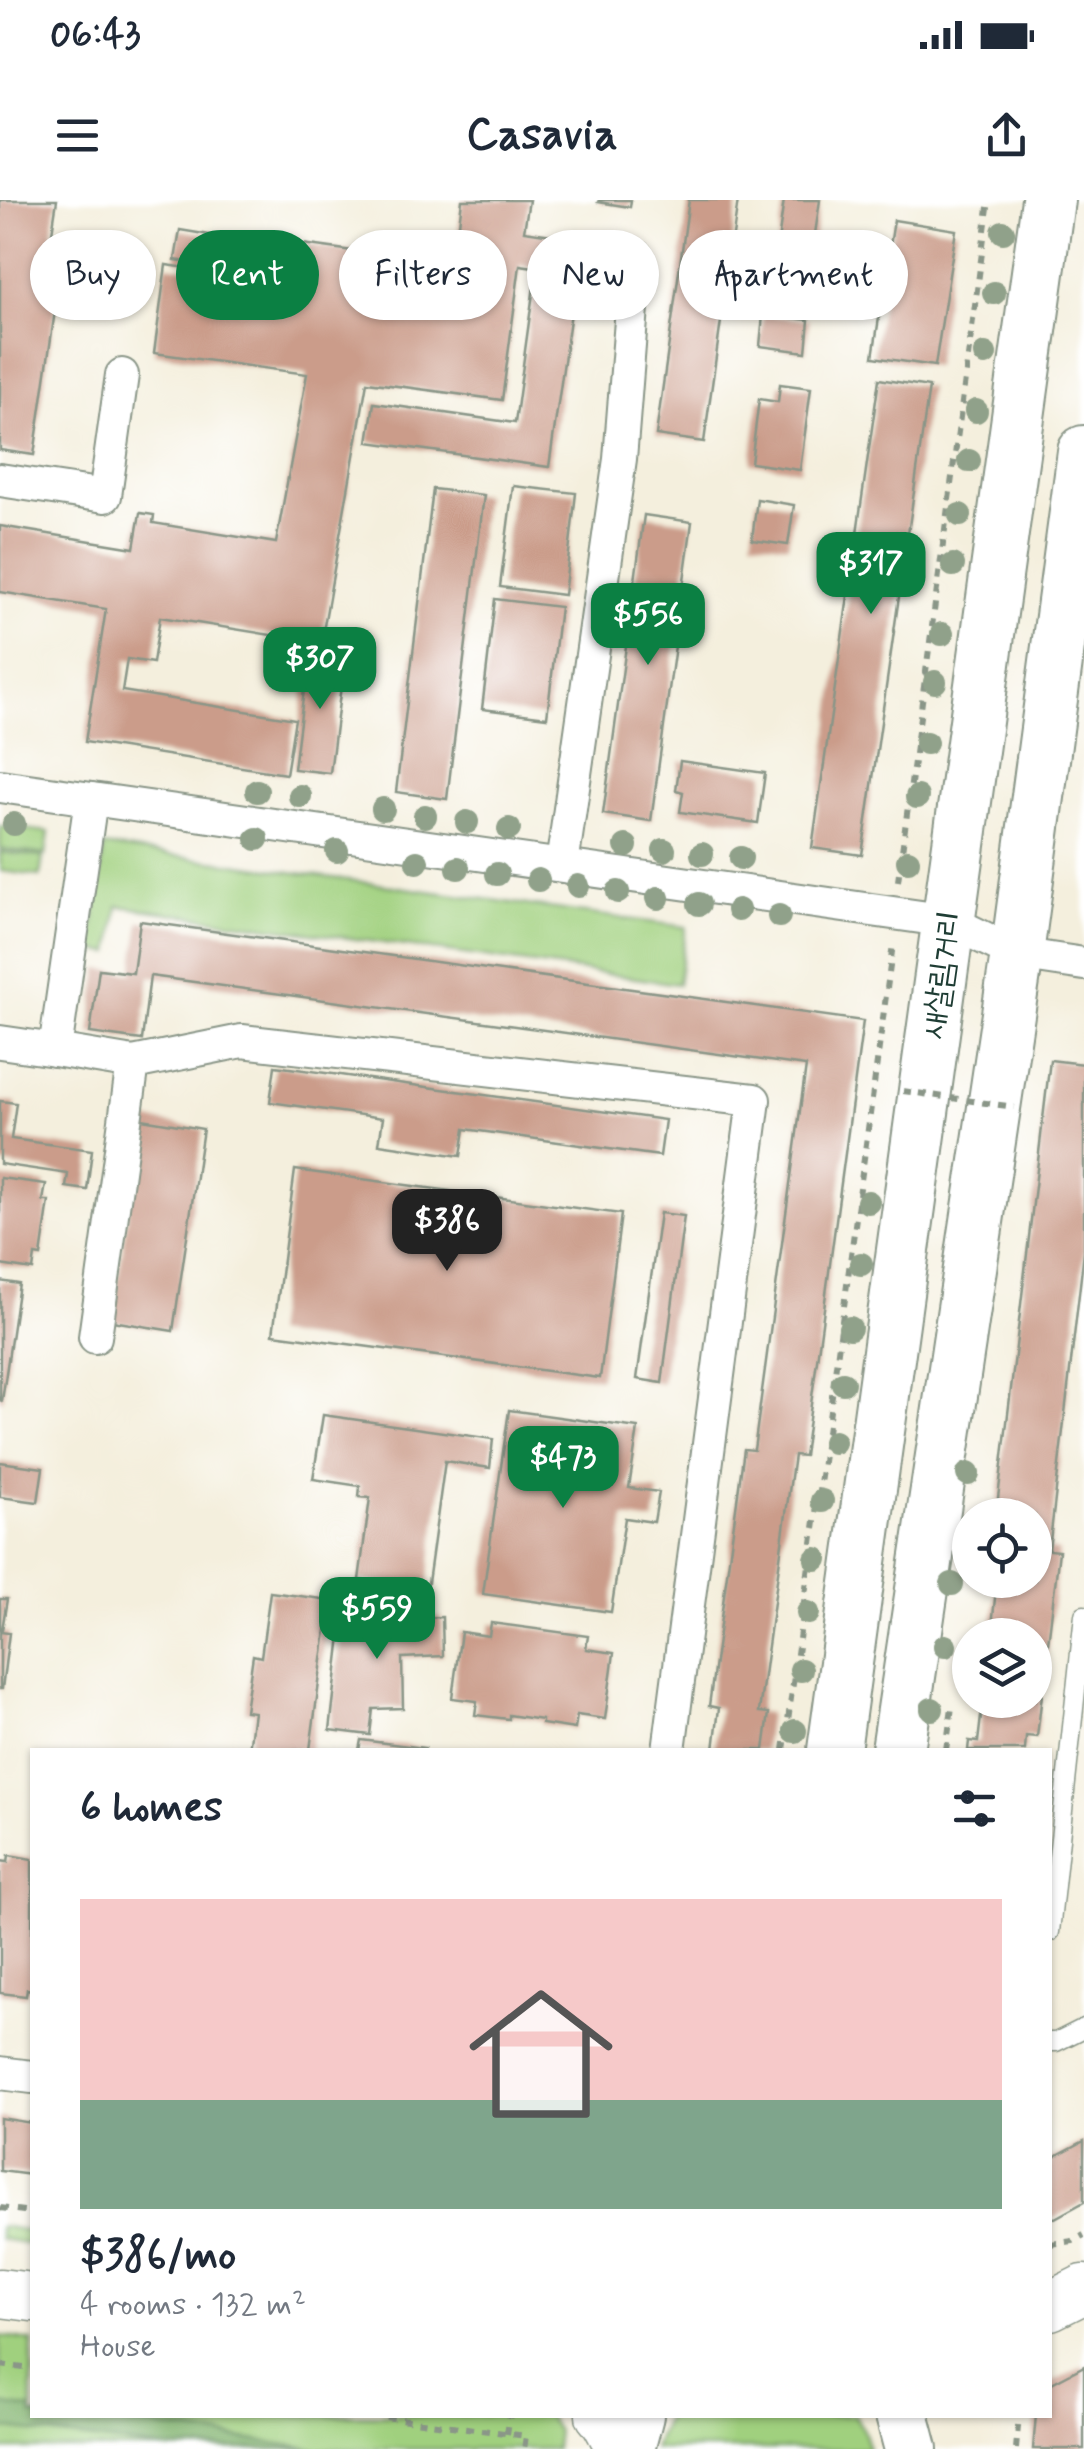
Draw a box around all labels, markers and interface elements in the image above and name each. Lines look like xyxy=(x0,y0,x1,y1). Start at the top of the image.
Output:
text: 06:43 xyxy=(50,11,141,60)
text: Casavia xyxy=(466,106,618,165)
icon: menu xyxy=(50,108,105,163)
icon: share xyxy=(979,108,1034,163)
chip: Buy xyxy=(30,230,156,320)
chip: Rent xyxy=(176,230,319,320)
chip: Filters xyxy=(339,230,507,320)
chip: New xyxy=(527,230,659,320)
chip: Apartment xyxy=(679,230,908,320)
pin: $317 xyxy=(812,532,930,617)
text: $317 xyxy=(839,543,903,585)
pin: $556 xyxy=(589,583,707,668)
text: $556 xyxy=(613,594,683,636)
pin: $307 xyxy=(261,627,379,712)
text: $307 xyxy=(285,638,355,680)
street label: 새살림거리 xyxy=(912,908,972,1042)
pin: $386 xyxy=(388,1189,506,1274)
text: $386 xyxy=(414,1200,480,1242)
pin: $473 xyxy=(504,1426,622,1511)
text: $473 xyxy=(530,1437,596,1479)
map controls xyxy=(952,1498,1052,1718)
button: locate xyxy=(952,1498,1052,1598)
pin: $559 xyxy=(318,1577,436,1662)
text: $559 xyxy=(341,1588,413,1630)
button: layers xyxy=(952,1618,1052,1718)
text: 6 homes xyxy=(80,1781,223,1836)
icon: filters xyxy=(947,1781,1002,1836)
icon: home xyxy=(451,1964,631,2144)
text: $386/mo xyxy=(80,2229,236,2284)
text: 4 rooms · 132 m² xyxy=(80,2284,306,2326)
text: House xyxy=(80,2326,156,2368)

